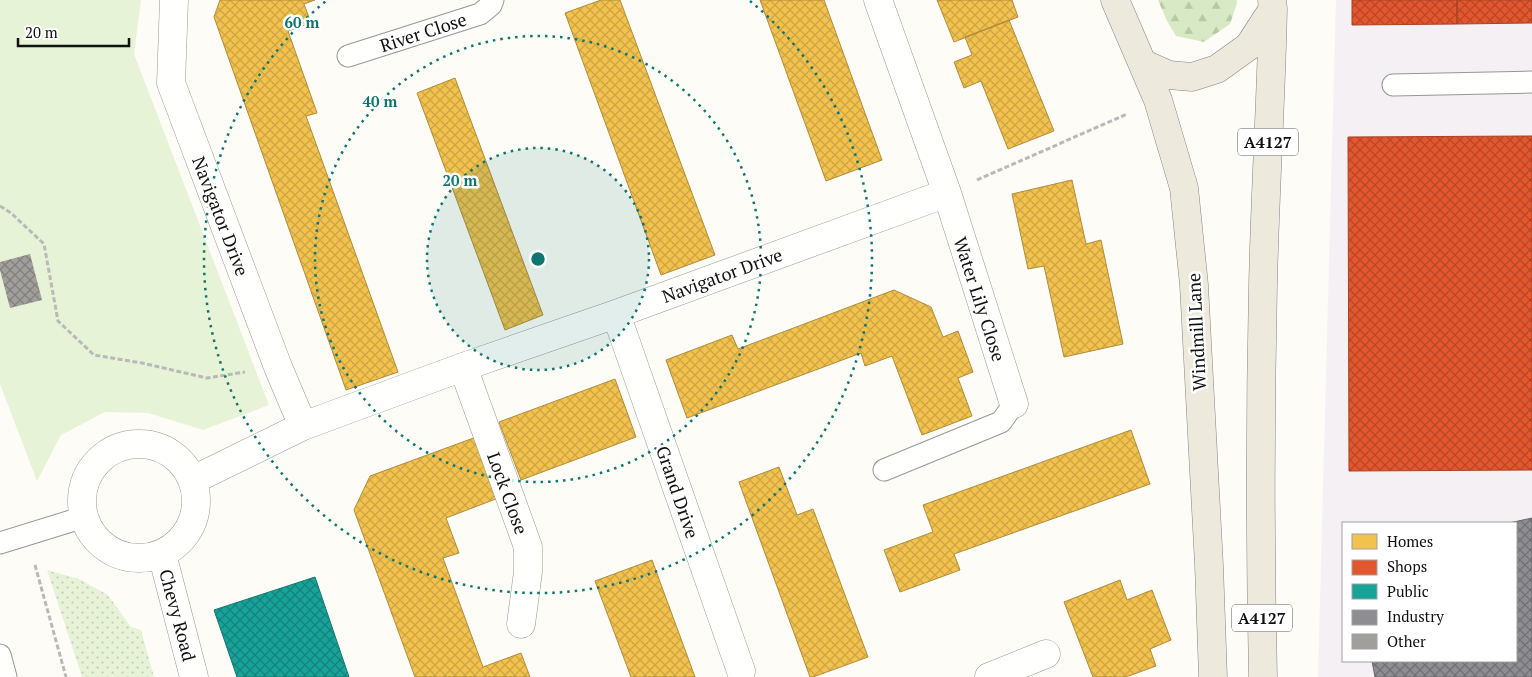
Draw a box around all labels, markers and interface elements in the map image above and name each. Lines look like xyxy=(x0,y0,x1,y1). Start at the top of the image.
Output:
street label: River Close xyxy=(377,7,469,57)
text: 60 m xyxy=(285,12,320,32)
scale bar xyxy=(18,15,129,47)
text: 20 m xyxy=(25,22,58,42)
text: 40 m xyxy=(363,91,398,111)
road number: A4127 xyxy=(1238,128,1298,156)
street label: Navigator Drive xyxy=(187,153,255,279)
text: 20 m xyxy=(443,170,478,190)
street label: Water Lily Close xyxy=(949,234,1011,364)
street label: Navigator Drive xyxy=(659,242,785,308)
centre of rings xyxy=(529,250,547,268)
street label: Windmill Lane xyxy=(1181,273,1211,391)
street label: Grand Drive xyxy=(651,443,705,541)
street label: Lock Close xyxy=(482,449,534,537)
legend xyxy=(1342,522,1517,662)
text: Homes xyxy=(1387,531,1433,551)
text: Shops xyxy=(1387,556,1427,576)
street label: Chevy Road xyxy=(154,566,202,664)
text: Public xyxy=(1387,581,1429,601)
road number: A4127 xyxy=(1232,604,1292,632)
text: Industry xyxy=(1387,606,1444,626)
text: Other xyxy=(1387,631,1426,651)

